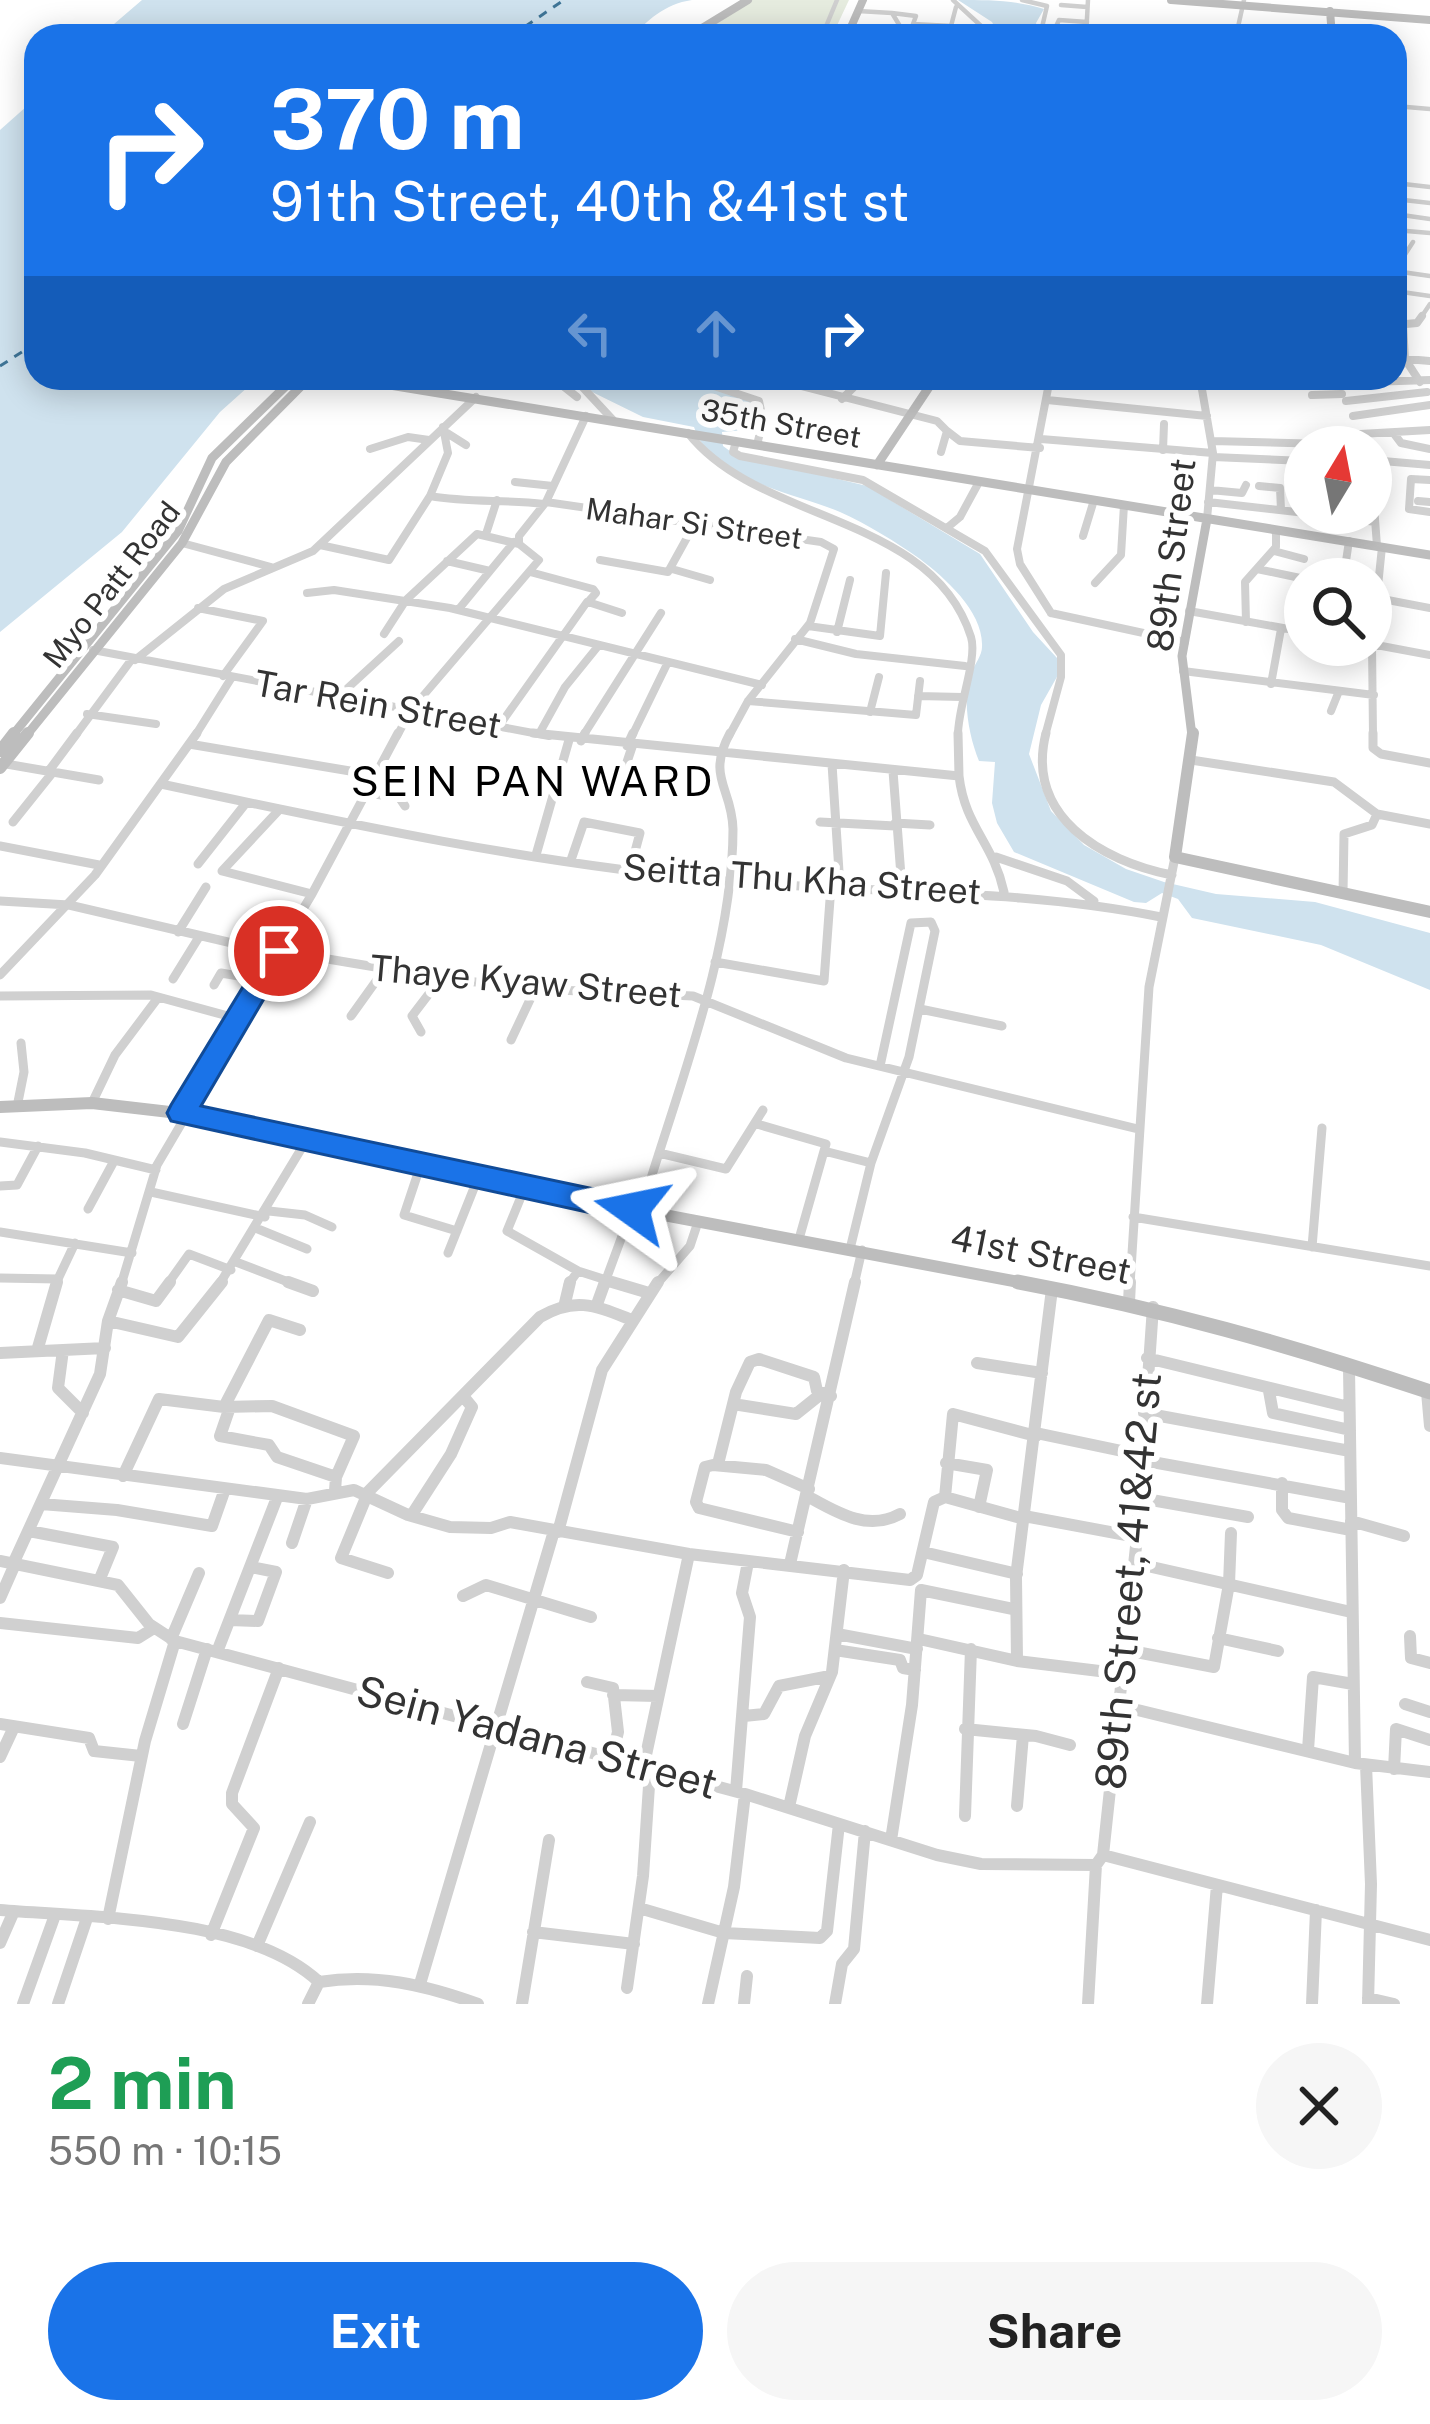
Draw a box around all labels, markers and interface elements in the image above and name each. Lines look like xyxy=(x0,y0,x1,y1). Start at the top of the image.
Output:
text: 370 m xyxy=(270,69,525,168)
icon: right xyxy=(72,72,228,228)
text: 91th Street, 40th &41st st xyxy=(270,170,909,233)
icon: left xyxy=(557,300,623,366)
icon: ahead xyxy=(683,300,749,366)
icon: right xyxy=(809,300,875,366)
street label: 35th Street xyxy=(698,391,864,455)
north arrow xyxy=(1284,426,1392,534)
map controls xyxy=(1284,426,1392,666)
street label: 89th Street xyxy=(1138,456,1204,654)
street label: Mahar Si Street xyxy=(584,490,805,556)
street label: Myo Patt Road xyxy=(35,494,187,675)
button: search xyxy=(1284,558,1392,666)
street label: Tar Rein Street xyxy=(251,662,505,746)
district label: SEIN PAN WARD xyxy=(351,756,715,805)
street label: Seitta Thu Kha Street xyxy=(621,846,983,912)
pin xyxy=(228,900,330,1002)
icon: arrive xyxy=(246,918,312,984)
street label: Thaye Kyaw Street xyxy=(369,946,683,1016)
position arrow xyxy=(569,1146,695,1272)
street label: 41st Street xyxy=(947,1216,1135,1292)
street label: 89th Street, 41&42 st xyxy=(1085,1370,1170,1792)
street label: Sein Yadana Street xyxy=(351,1665,723,1808)
text: 2 min xyxy=(48,2041,237,2125)
button: close xyxy=(1256,2043,1382,2169)
text: 550 m · 10:15 xyxy=(48,2128,282,2174)
button: Exit xyxy=(48,2262,703,2400)
button: Share xyxy=(727,2262,1382,2400)

